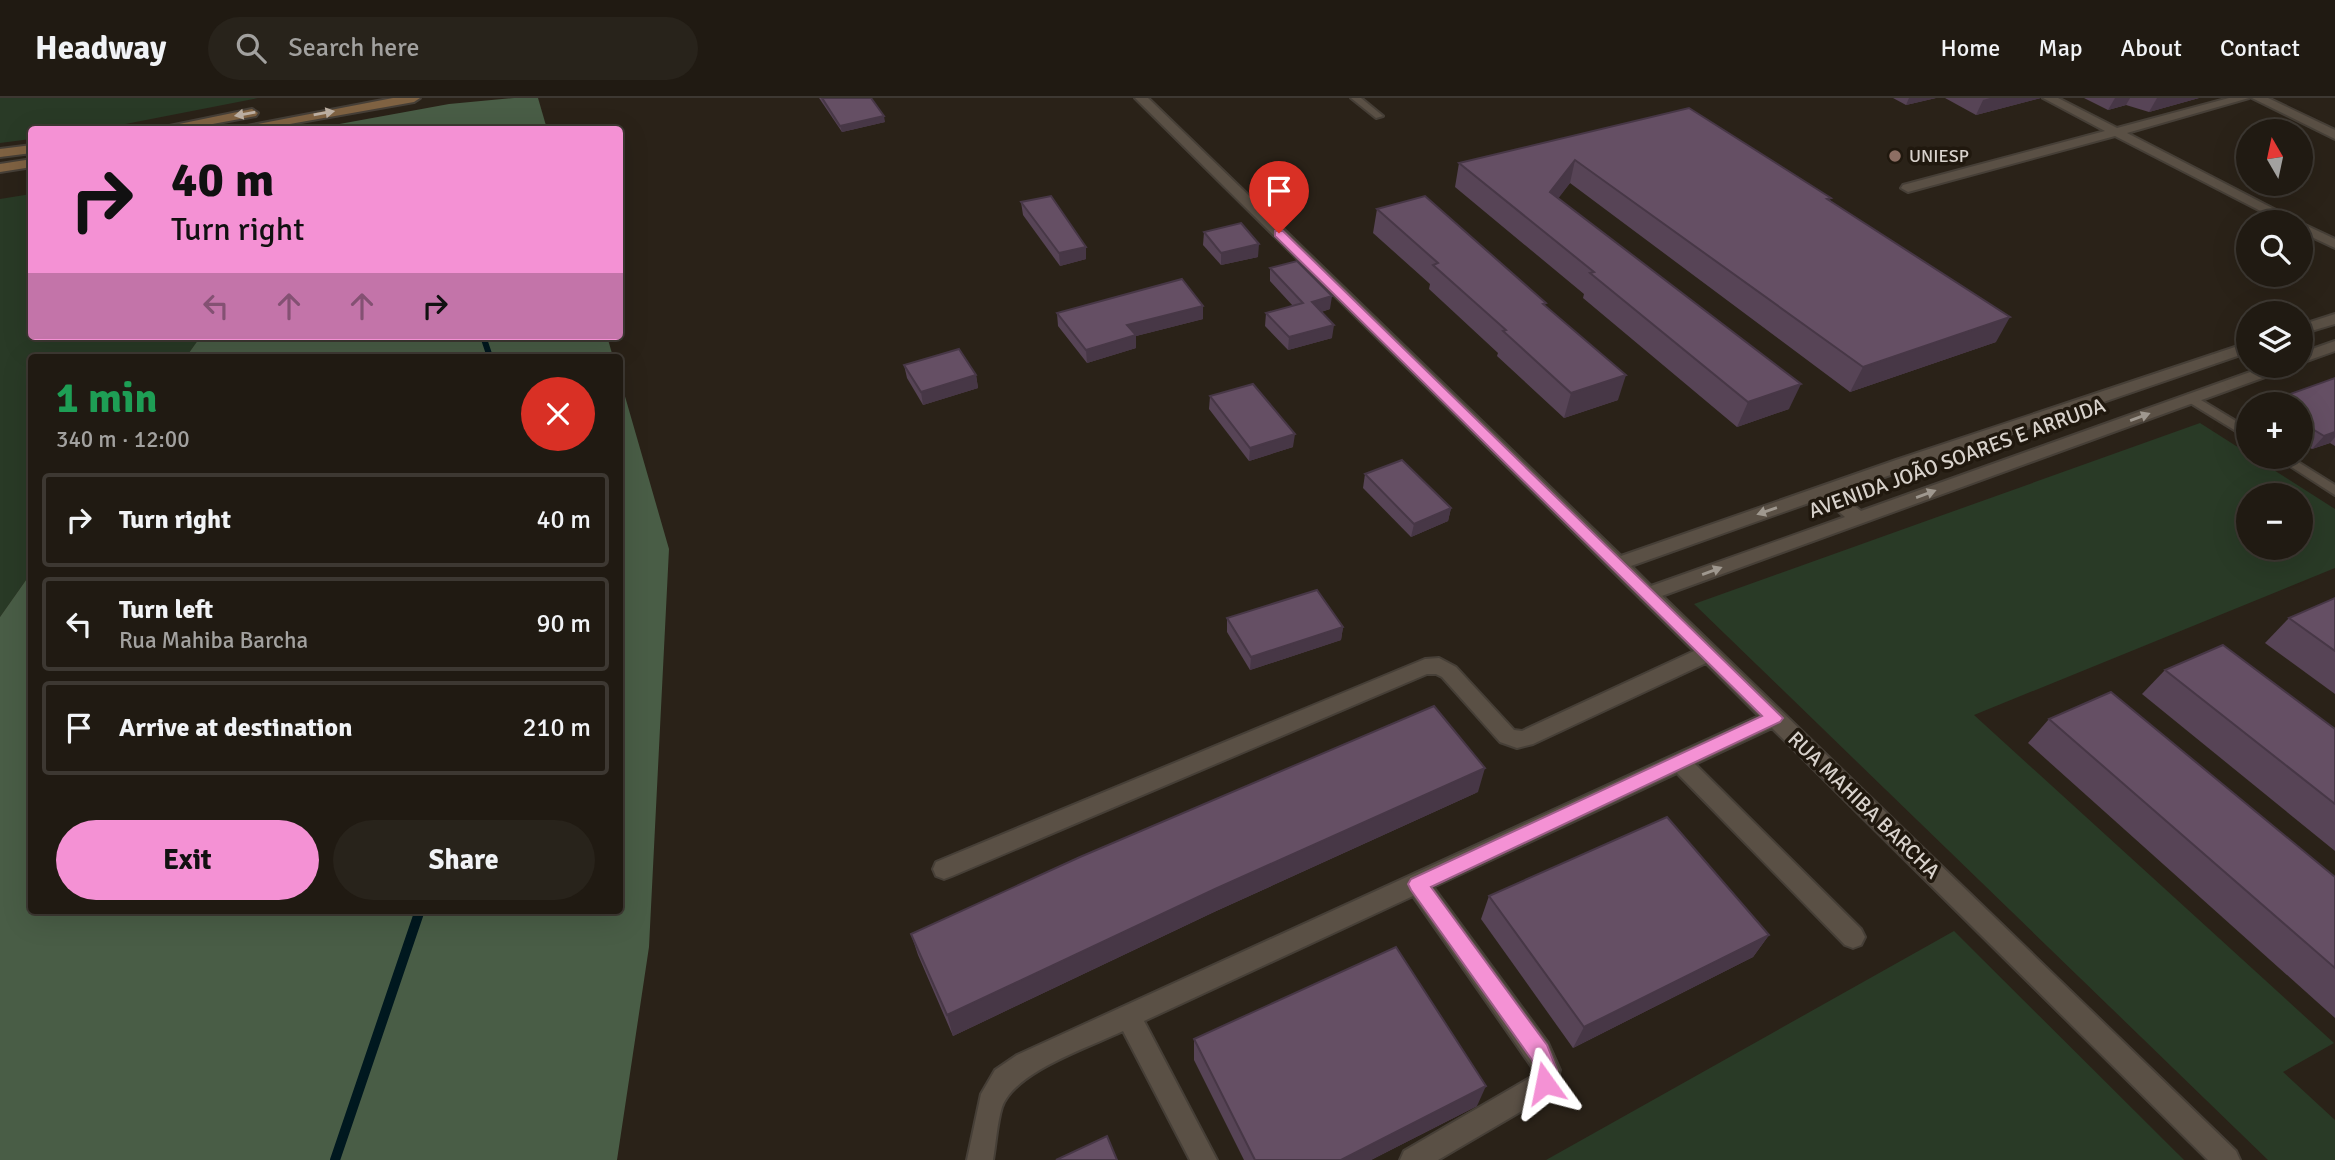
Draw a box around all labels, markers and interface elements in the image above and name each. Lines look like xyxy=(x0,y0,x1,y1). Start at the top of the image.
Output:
search box xyxy=(208,17,698,80)
text: Headway xyxy=(35,28,166,69)
icon: search xyxy=(232,29,270,67)
text: Search here xyxy=(288,32,419,64)
text: Home xyxy=(1940,33,2000,63)
text: Map xyxy=(2038,33,2083,63)
text: About xyxy=(2121,33,2182,63)
text: Contact xyxy=(2220,33,2300,63)
one-way arrow xyxy=(313,107,335,118)
one-way arrow xyxy=(234,109,256,120)
north arrow xyxy=(2236,119,2314,196)
map controls xyxy=(2236,119,2313,560)
place label: UNIESP xyxy=(1909,145,1969,167)
marker: UNIESP xyxy=(1887,148,1903,164)
text: 40 m xyxy=(171,150,274,210)
icon: right xyxy=(56,154,147,245)
pin xyxy=(1249,161,1309,233)
icon: arrive xyxy=(1260,172,1298,210)
text: Turn right xyxy=(171,210,304,249)
button: search xyxy=(2236,210,2313,287)
icon: left xyxy=(197,287,235,325)
icon: ahead xyxy=(270,287,308,325)
icon: ahead xyxy=(343,287,381,325)
icon: right xyxy=(416,287,454,325)
button: layers xyxy=(2236,301,2313,378)
text: 1 min xyxy=(56,373,157,424)
button: close xyxy=(521,377,595,451)
street label: AVENIDA JOÃO SOARES E ARRUDA xyxy=(1805,392,2109,524)
button: + xyxy=(2236,392,2313,469)
one-way arrow xyxy=(2130,411,2151,422)
text: 340 m · 12:00 xyxy=(56,425,190,454)
button: − xyxy=(2236,483,2313,560)
one-way arrow xyxy=(1916,488,1937,499)
icon: right xyxy=(60,501,98,539)
text: Turn right xyxy=(119,504,231,536)
text: 40 m xyxy=(536,504,591,536)
one-way arrow xyxy=(1756,506,1777,517)
one-way arrow xyxy=(1702,565,1723,576)
text: Turn left xyxy=(119,594,213,626)
icon: left xyxy=(60,605,98,643)
text: 90 m xyxy=(536,608,591,640)
text: Rua Mahiba Barcha xyxy=(119,626,308,655)
icon: arrive xyxy=(60,709,98,747)
text: Arrive at destination xyxy=(119,712,352,744)
text: 210 m xyxy=(522,712,591,744)
street label: RUA MAHIBA BARCHA xyxy=(1783,726,1946,884)
button: Exit xyxy=(56,820,319,900)
button: Share xyxy=(333,820,595,900)
position arrow xyxy=(1508,1046,1582,1120)

